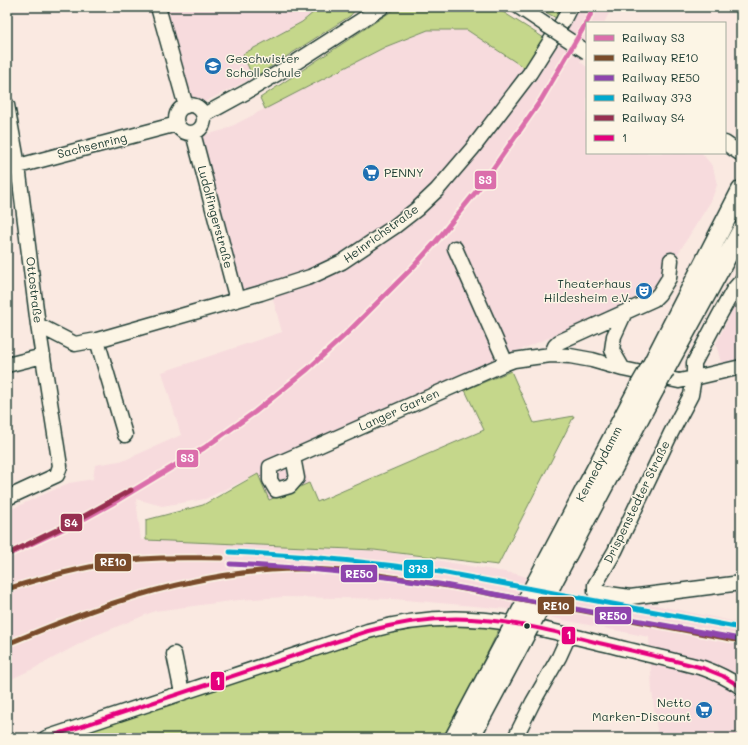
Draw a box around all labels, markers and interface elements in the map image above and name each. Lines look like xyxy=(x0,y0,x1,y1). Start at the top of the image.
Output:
legend xyxy=(586,22,726,154)
text: Railway S3 xyxy=(622,29,685,45)
text: Railway RE10 xyxy=(622,49,699,65)
place label: Geschwister Scholl Schule xyxy=(226,50,301,80)
school or university icon: Geschwister Scholl Schule xyxy=(203,56,223,76)
text: Railway RE50 xyxy=(622,69,700,85)
text: Railway 373 xyxy=(622,89,691,105)
text: Railway S4 xyxy=(622,109,685,125)
street label: Sachsenring xyxy=(55,129,128,161)
text: 1 xyxy=(622,129,627,145)
supermarket icon: PENNY xyxy=(361,163,381,183)
street label: Ludolfingerstraße xyxy=(195,164,237,270)
place label: PENNY xyxy=(384,164,424,180)
line badge: S3 xyxy=(474,170,497,190)
text: S3 xyxy=(478,172,492,187)
street label: Heinrichstraße xyxy=(340,200,421,266)
street label: Ottostraße xyxy=(23,256,47,324)
place label: Theaterhaus Hildesheim e.V. xyxy=(544,275,631,305)
theatre icon: Theaterhaus Hildesheim e.V. xyxy=(634,281,654,301)
street label: Langer Garten xyxy=(356,384,441,434)
street label: Kennedydamm xyxy=(571,423,625,504)
street label: Drispenstedter Straße xyxy=(599,438,673,566)
line badge: S3 xyxy=(176,449,199,468)
text: S3 xyxy=(180,450,194,465)
line badge: S4 xyxy=(60,513,83,532)
text: S4 xyxy=(64,515,78,530)
line badge: RE10 xyxy=(94,553,132,572)
text: RE10 xyxy=(100,554,126,569)
line badge: 373 xyxy=(403,559,434,579)
text: 373 xyxy=(408,561,428,576)
line badge: RE50 xyxy=(340,564,378,583)
text: RE50 xyxy=(345,566,373,581)
line badge: RE10 xyxy=(537,596,575,615)
text: RE10 xyxy=(543,598,569,613)
line badge: RE50 xyxy=(594,606,632,625)
text: RE50 xyxy=(599,608,627,623)
unlabelled marker xyxy=(522,621,532,631)
line badge: 1 xyxy=(561,626,576,645)
text: 1 xyxy=(567,627,571,642)
line badge: 1 xyxy=(210,671,225,691)
text: 1 xyxy=(216,673,220,688)
place label: Netto Marken-Discount xyxy=(592,694,691,724)
supermarket icon: Netto Marken-Discount xyxy=(694,700,714,720)

